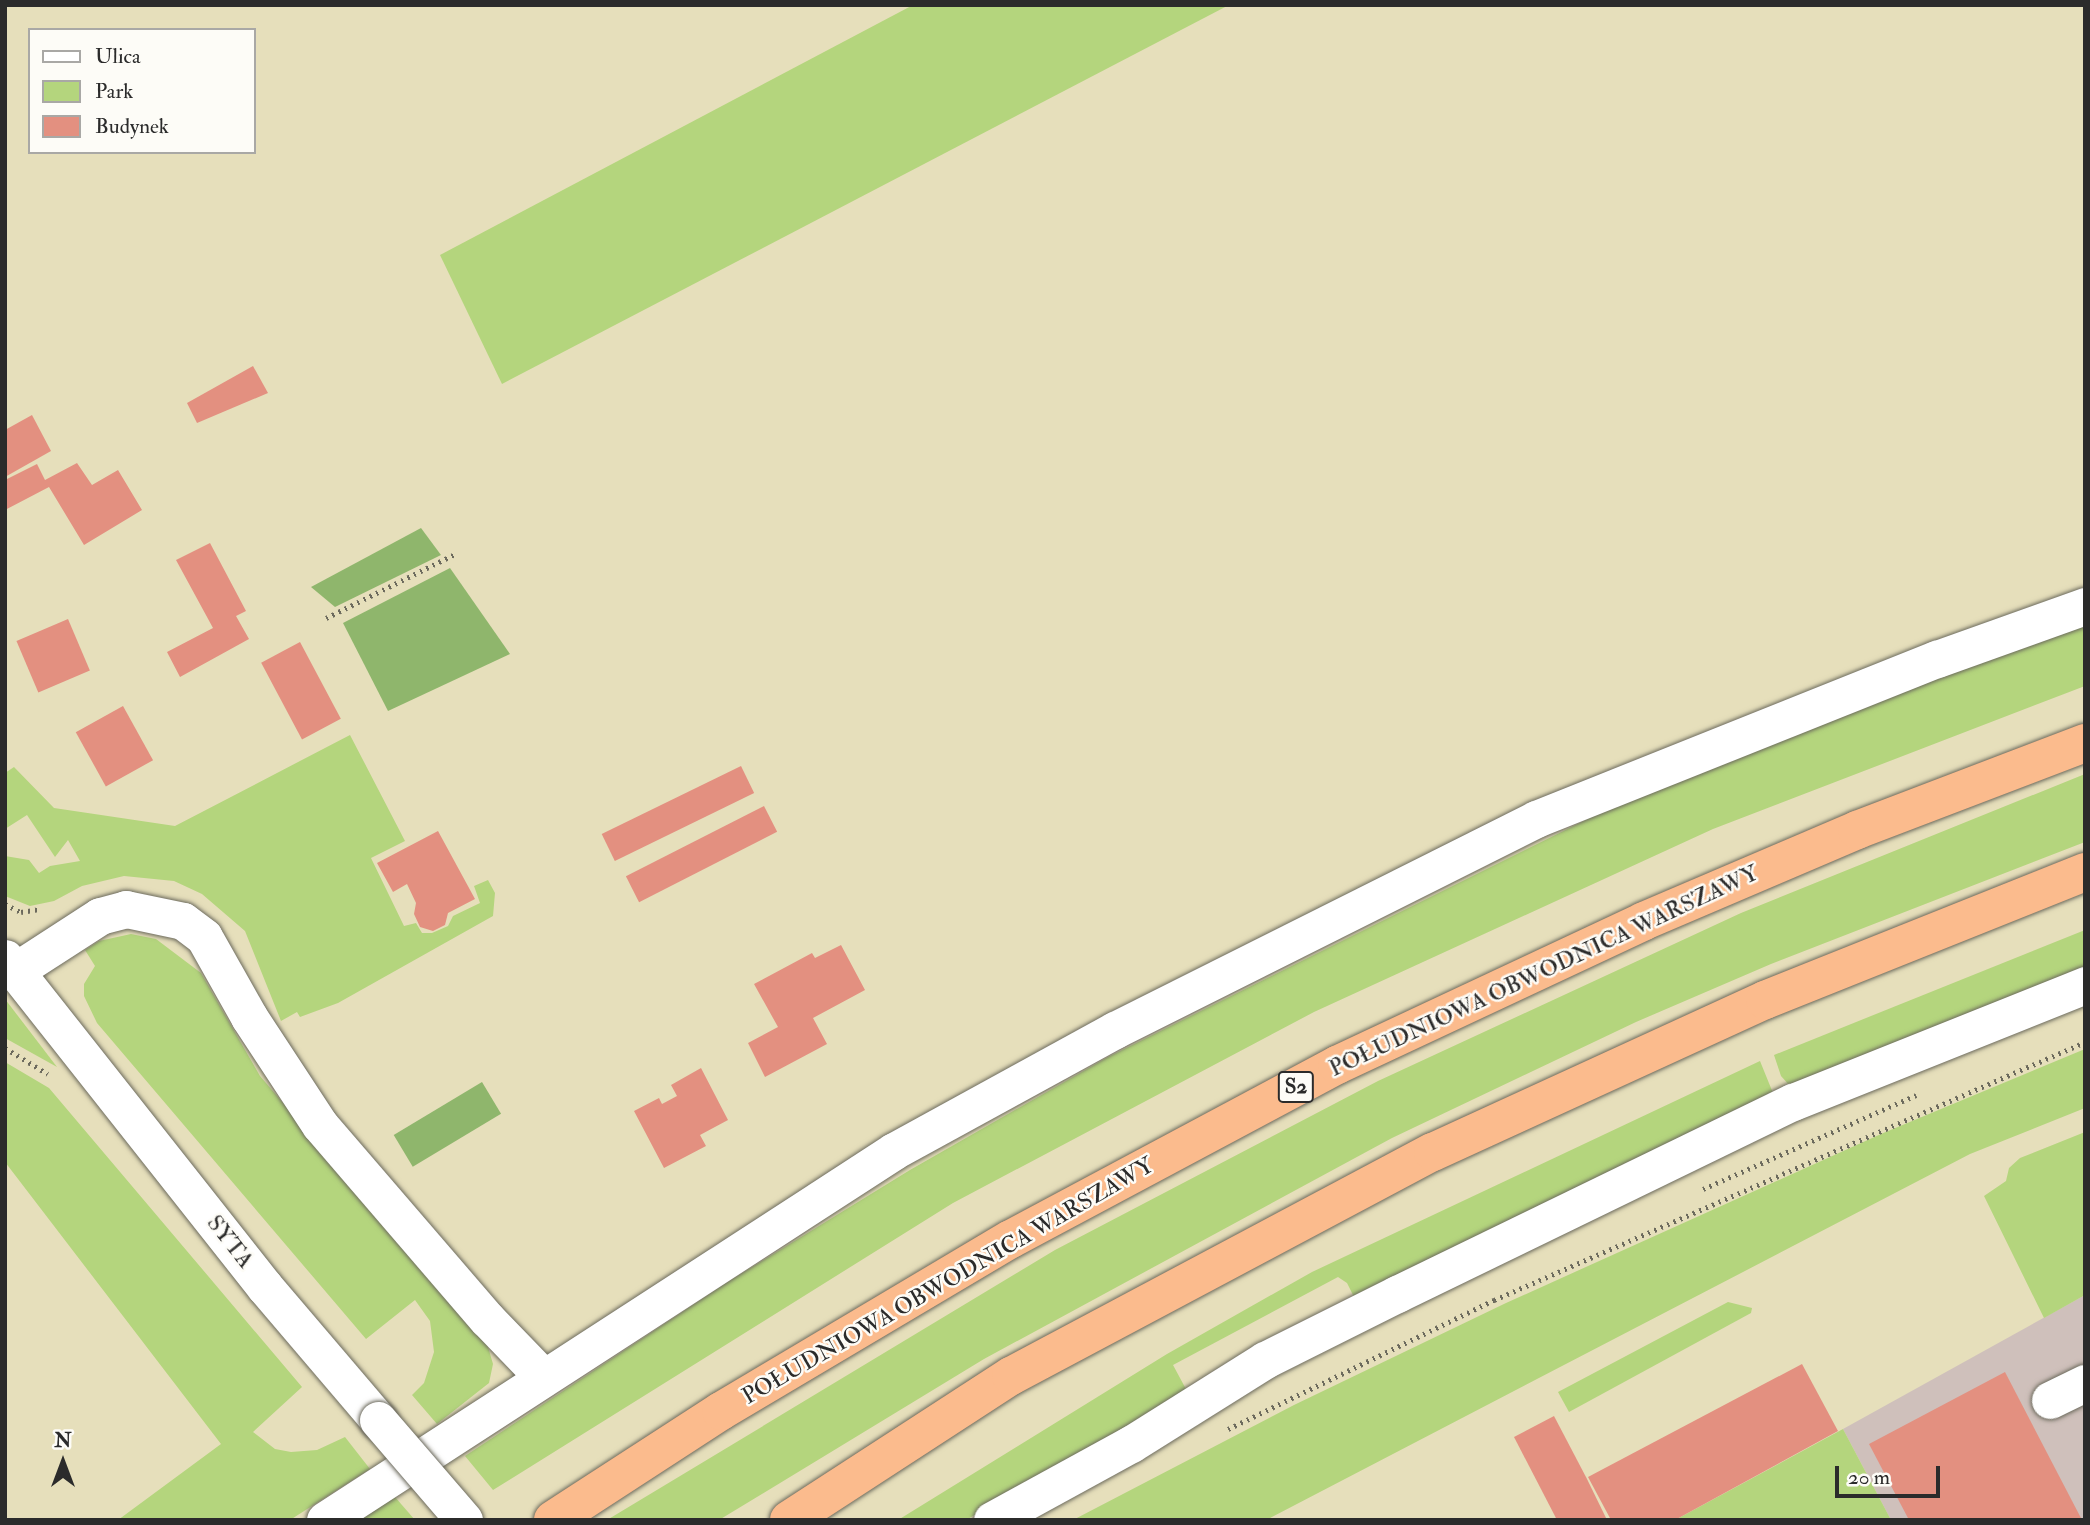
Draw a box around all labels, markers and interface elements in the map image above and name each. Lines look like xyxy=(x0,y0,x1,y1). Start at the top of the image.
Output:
legend xyxy=(28,28,256,154)
text: Ulica xyxy=(95,43,141,70)
text: Park xyxy=(95,78,133,105)
text: Budynek xyxy=(95,113,169,140)
street label: POŁUDNIOWA OBWODNICA WARSZAWY xyxy=(1325,859,1763,1083)
road number: S2 xyxy=(1277,1070,1315,1104)
street label: POŁUDNIOWA OBWODNICA WARSZAWY xyxy=(737,1151,1159,1411)
street label: SYTA xyxy=(201,1210,259,1274)
north arrow xyxy=(28,1427,98,1497)
text: N xyxy=(54,1429,72,1453)
scale bar xyxy=(1838,1452,1943,1496)
text: 20 m xyxy=(1848,1464,1890,1491)

